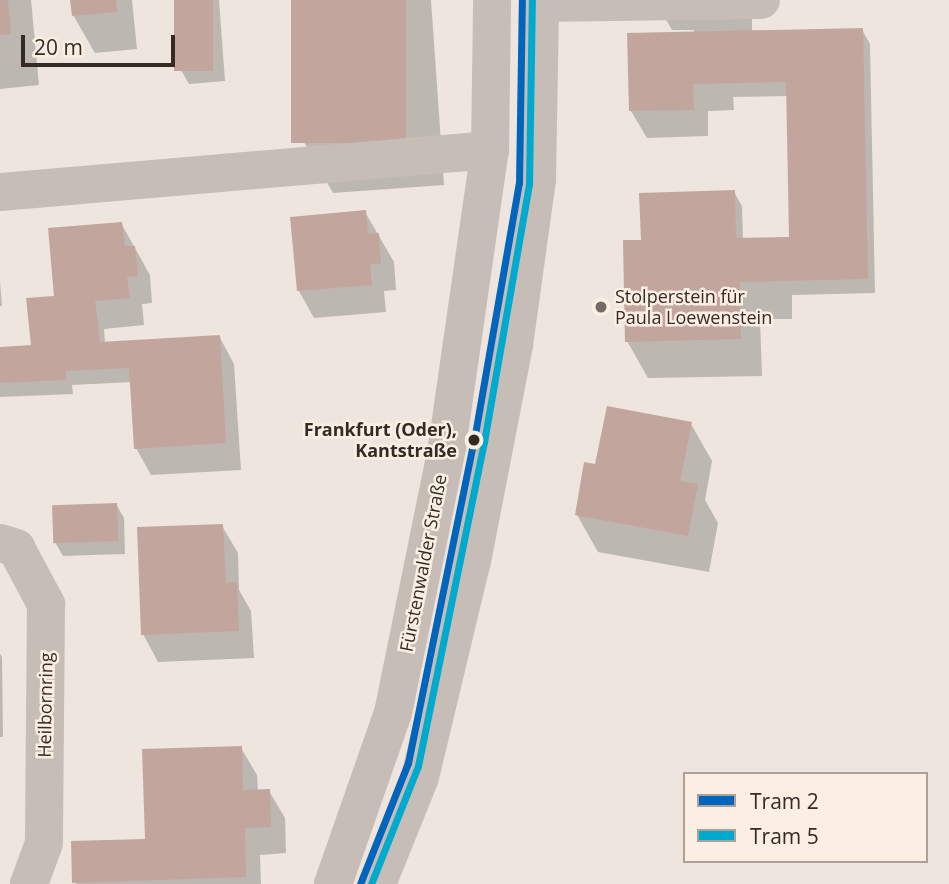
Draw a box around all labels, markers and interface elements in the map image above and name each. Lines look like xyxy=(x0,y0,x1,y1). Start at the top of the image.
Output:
scale bar xyxy=(24,21,178,65)
text: 20 m xyxy=(34,33,83,61)
place label: Stolperstein für Paula Loewenstein xyxy=(615,286,772,328)
marker: Stolperstein für Paula Loewenstein xyxy=(593,299,609,315)
place label: Frankfurt (Oder), Kantstraße xyxy=(304,419,457,462)
marker: Frankfurt (Oder), Kantstraße xyxy=(463,429,485,451)
street label: Fürstenwalder Straße xyxy=(395,472,451,654)
street label: Heilbornring xyxy=(33,652,57,758)
legend xyxy=(683,772,928,863)
text: Tram 2 xyxy=(750,787,819,815)
text: Tram 5 xyxy=(750,822,819,850)

